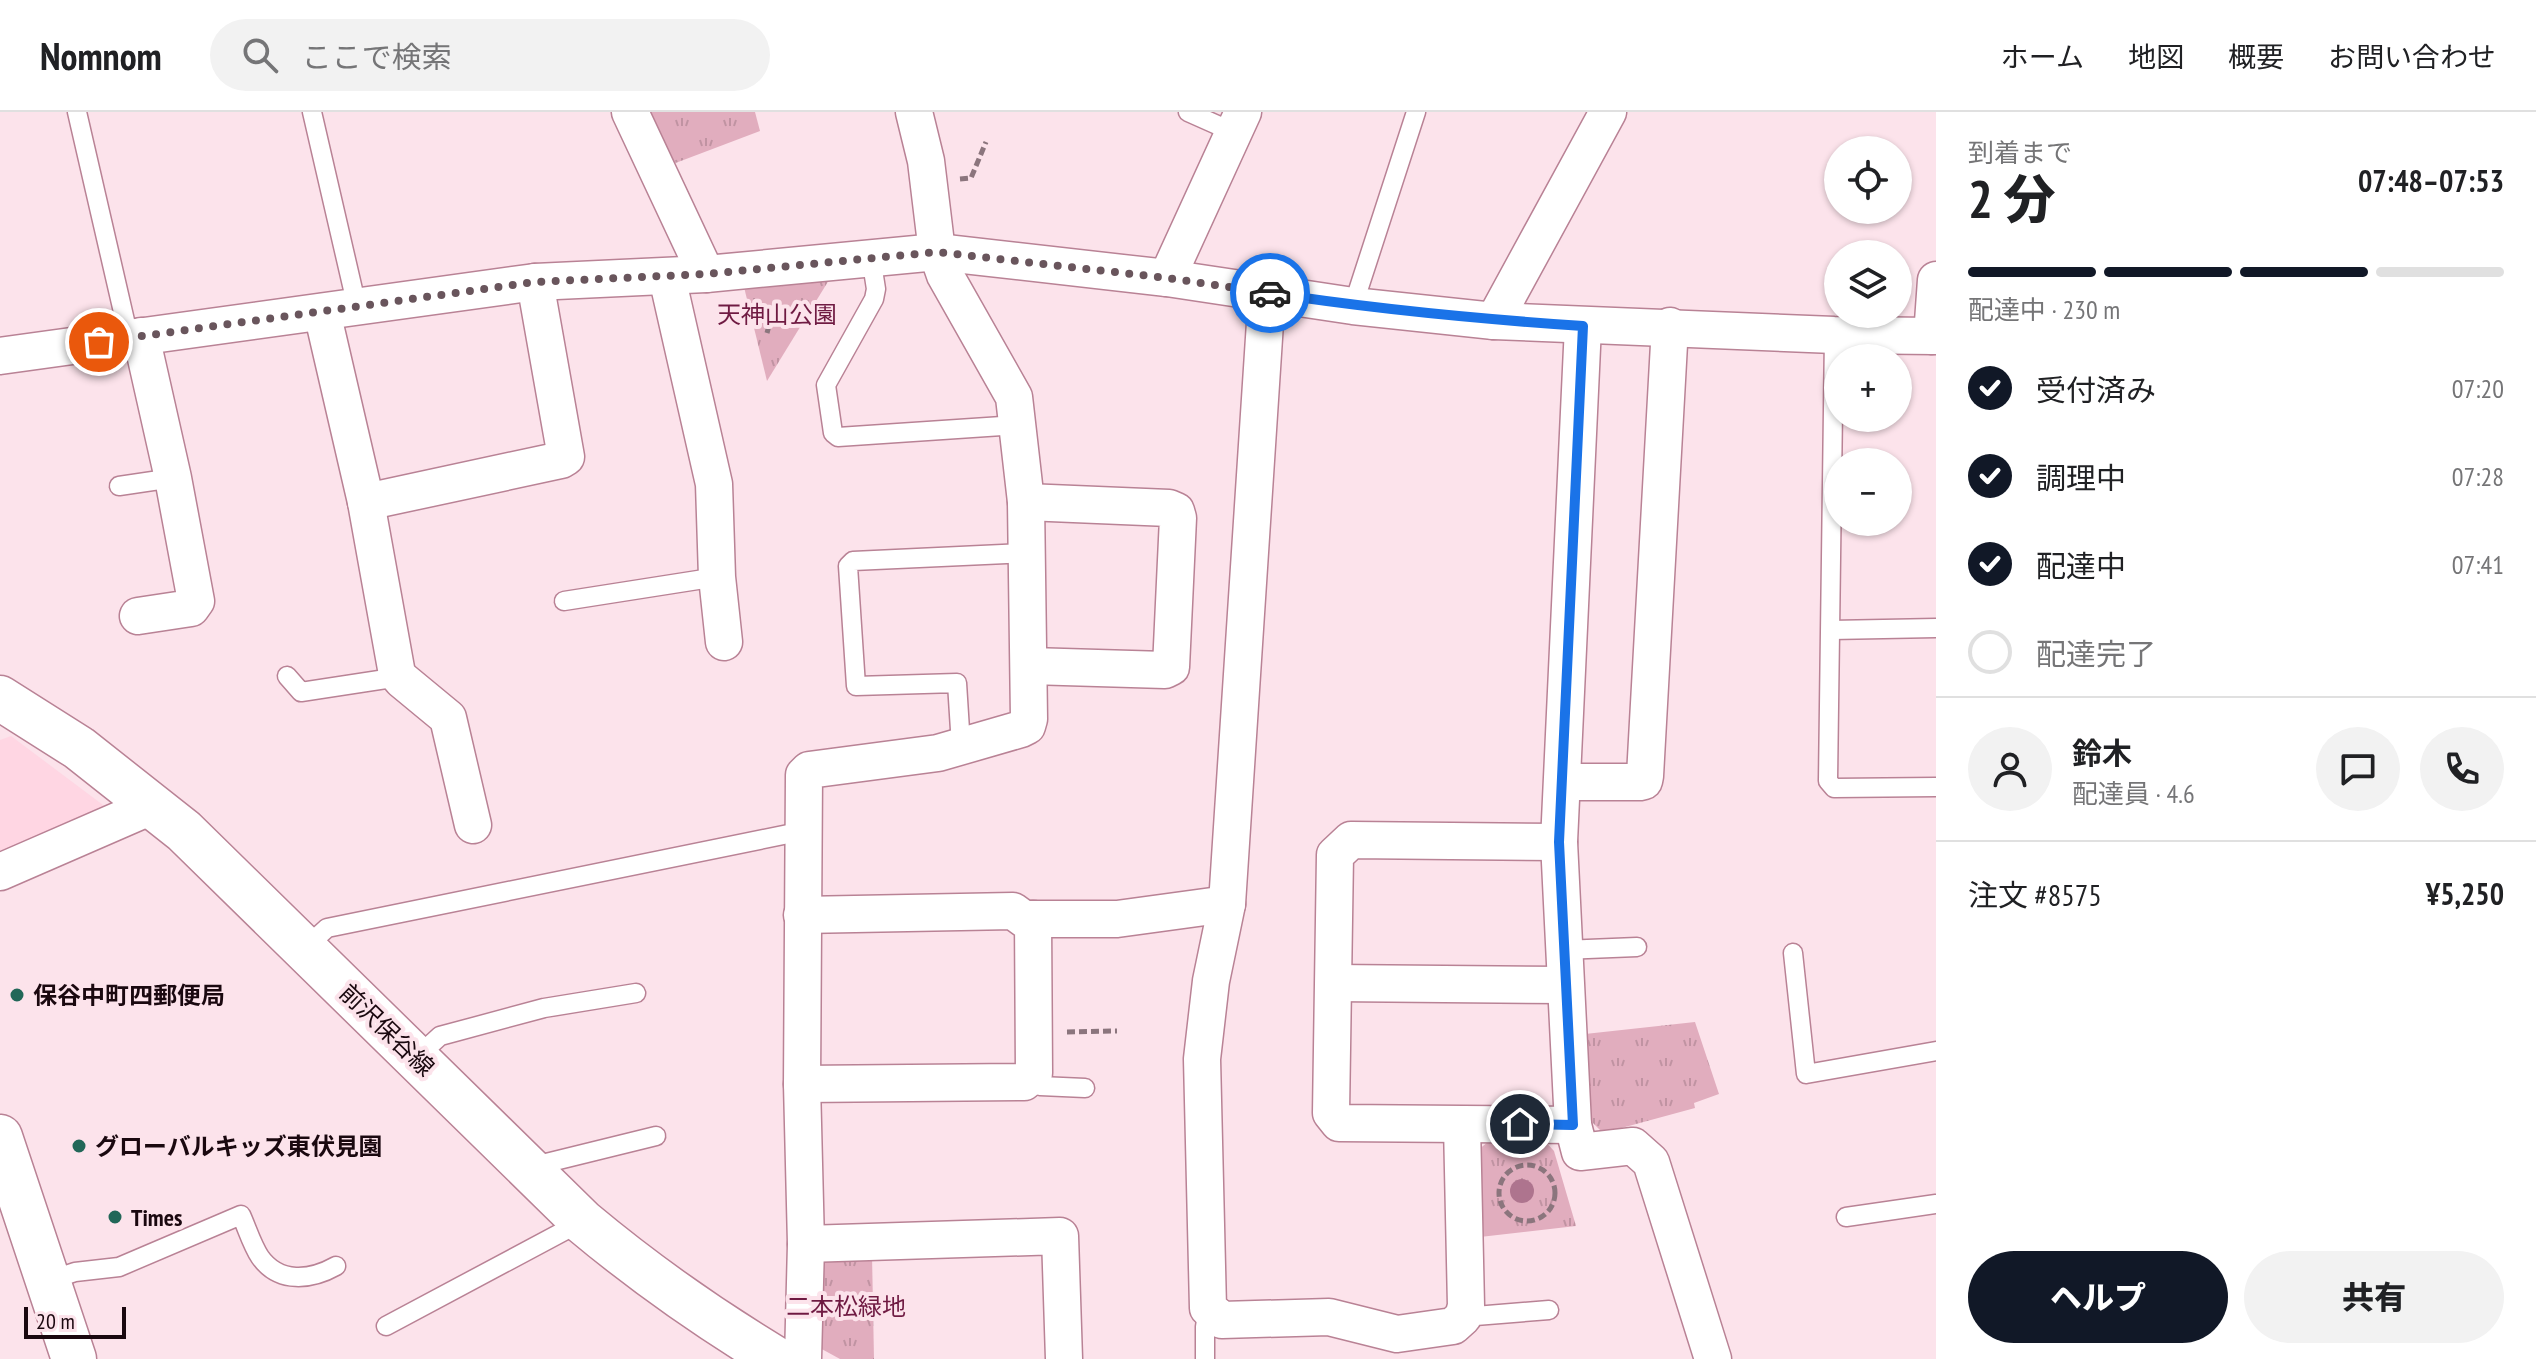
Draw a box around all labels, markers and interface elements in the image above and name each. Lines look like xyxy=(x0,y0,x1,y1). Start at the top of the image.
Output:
search box xyxy=(210,19,770,91)
text: Nomnom xyxy=(40,31,162,80)
icon: search xyxy=(238,33,282,77)
text: ここで検索 xyxy=(302,37,452,76)
text: ホーム xyxy=(2001,38,2084,75)
text: 地図 xyxy=(2128,38,2184,75)
text: 概要 xyxy=(2228,38,2284,75)
text: お問い合わせ xyxy=(2328,38,2496,75)
map controls xyxy=(1824,136,1912,536)
button: locate xyxy=(1824,136,1912,224)
text: 到着まで xyxy=(1968,136,2072,169)
text: 07:48–07:53 xyxy=(2358,161,2504,200)
text: 2 分 xyxy=(1968,165,2056,232)
button: layers xyxy=(1824,240,1912,328)
courier xyxy=(1230,253,1310,333)
icon: car xyxy=(1248,271,1292,315)
text: 配達中 · 230 m xyxy=(1968,293,2120,326)
park label: 天神山公園 xyxy=(717,299,837,330)
pin xyxy=(65,308,133,376)
icon: bag xyxy=(77,320,121,364)
button: + xyxy=(1824,344,1912,432)
icon: check xyxy=(1968,366,2012,410)
text: 受付済み xyxy=(2036,370,2156,409)
text: 07:20 xyxy=(2452,372,2504,405)
button: − xyxy=(1824,448,1912,536)
icon: check xyxy=(1968,454,2012,498)
text: 調理中 xyxy=(2036,458,2126,497)
text: 07:28 xyxy=(2452,460,2504,493)
icon: check xyxy=(1968,542,2012,586)
text: 配達中 xyxy=(2036,546,2126,585)
text: 07:41 xyxy=(2452,548,2504,581)
text: 配達完了 xyxy=(2036,634,2156,673)
button: person xyxy=(1968,727,2052,811)
button: chat xyxy=(2316,727,2400,811)
button: phone xyxy=(2420,727,2504,811)
text: 鈴木 xyxy=(2072,733,2132,772)
text: 配達員 · 4.6 xyxy=(2072,777,2195,810)
text: ¥5,250 xyxy=(2426,874,2504,913)
text: 注文 #8575 xyxy=(1968,875,2102,914)
street label: 前沢保谷線 xyxy=(333,977,441,1083)
place label: 保谷中町四郵便局 xyxy=(33,980,225,1011)
marker: 保谷中町四郵便局 xyxy=(8,986,26,1004)
pin xyxy=(1486,1090,1554,1158)
icon: home xyxy=(1498,1102,1542,1146)
place label: グローバルキッズ東伏見園 xyxy=(95,1131,383,1162)
marker: グローバルキッズ東伏見園 xyxy=(70,1137,88,1155)
place label: Times xyxy=(131,1202,182,1233)
marker: Times xyxy=(106,1208,124,1226)
button: ヘルプ xyxy=(1968,1251,2228,1343)
button: 共有 xyxy=(2244,1251,2504,1343)
park label: 二本松緑地 xyxy=(786,1291,906,1322)
scale bar xyxy=(24,1303,126,1339)
text: 20 m xyxy=(36,1307,75,1335)

